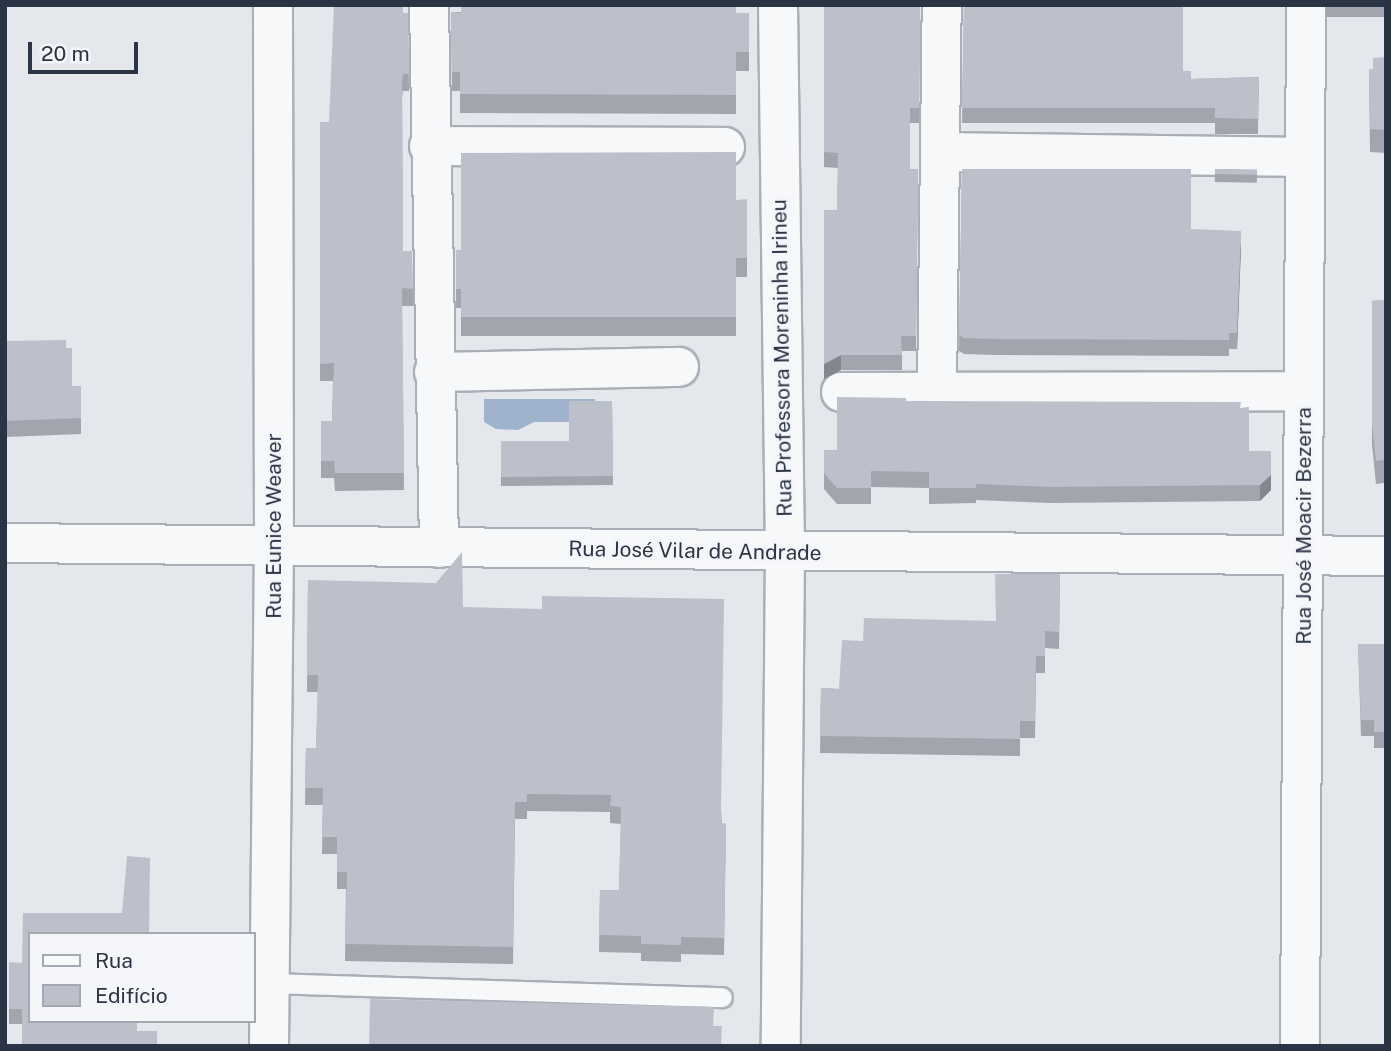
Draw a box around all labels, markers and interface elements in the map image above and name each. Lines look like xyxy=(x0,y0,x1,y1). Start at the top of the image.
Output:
scale bar xyxy=(32,28,142,72)
text: 20 m xyxy=(41,41,90,66)
street label: Rua Professora Moreninha Irineu xyxy=(767,199,797,517)
street label: Rua José Moacir Bezerra xyxy=(1291,407,1317,645)
street label: Rua Eunice Weaver xyxy=(261,433,287,619)
street label: Rua José Vilar de Andrade xyxy=(568,536,822,566)
legend xyxy=(28,932,256,1023)
text: Rua xyxy=(95,948,133,973)
text: Edifício xyxy=(95,983,168,1008)

